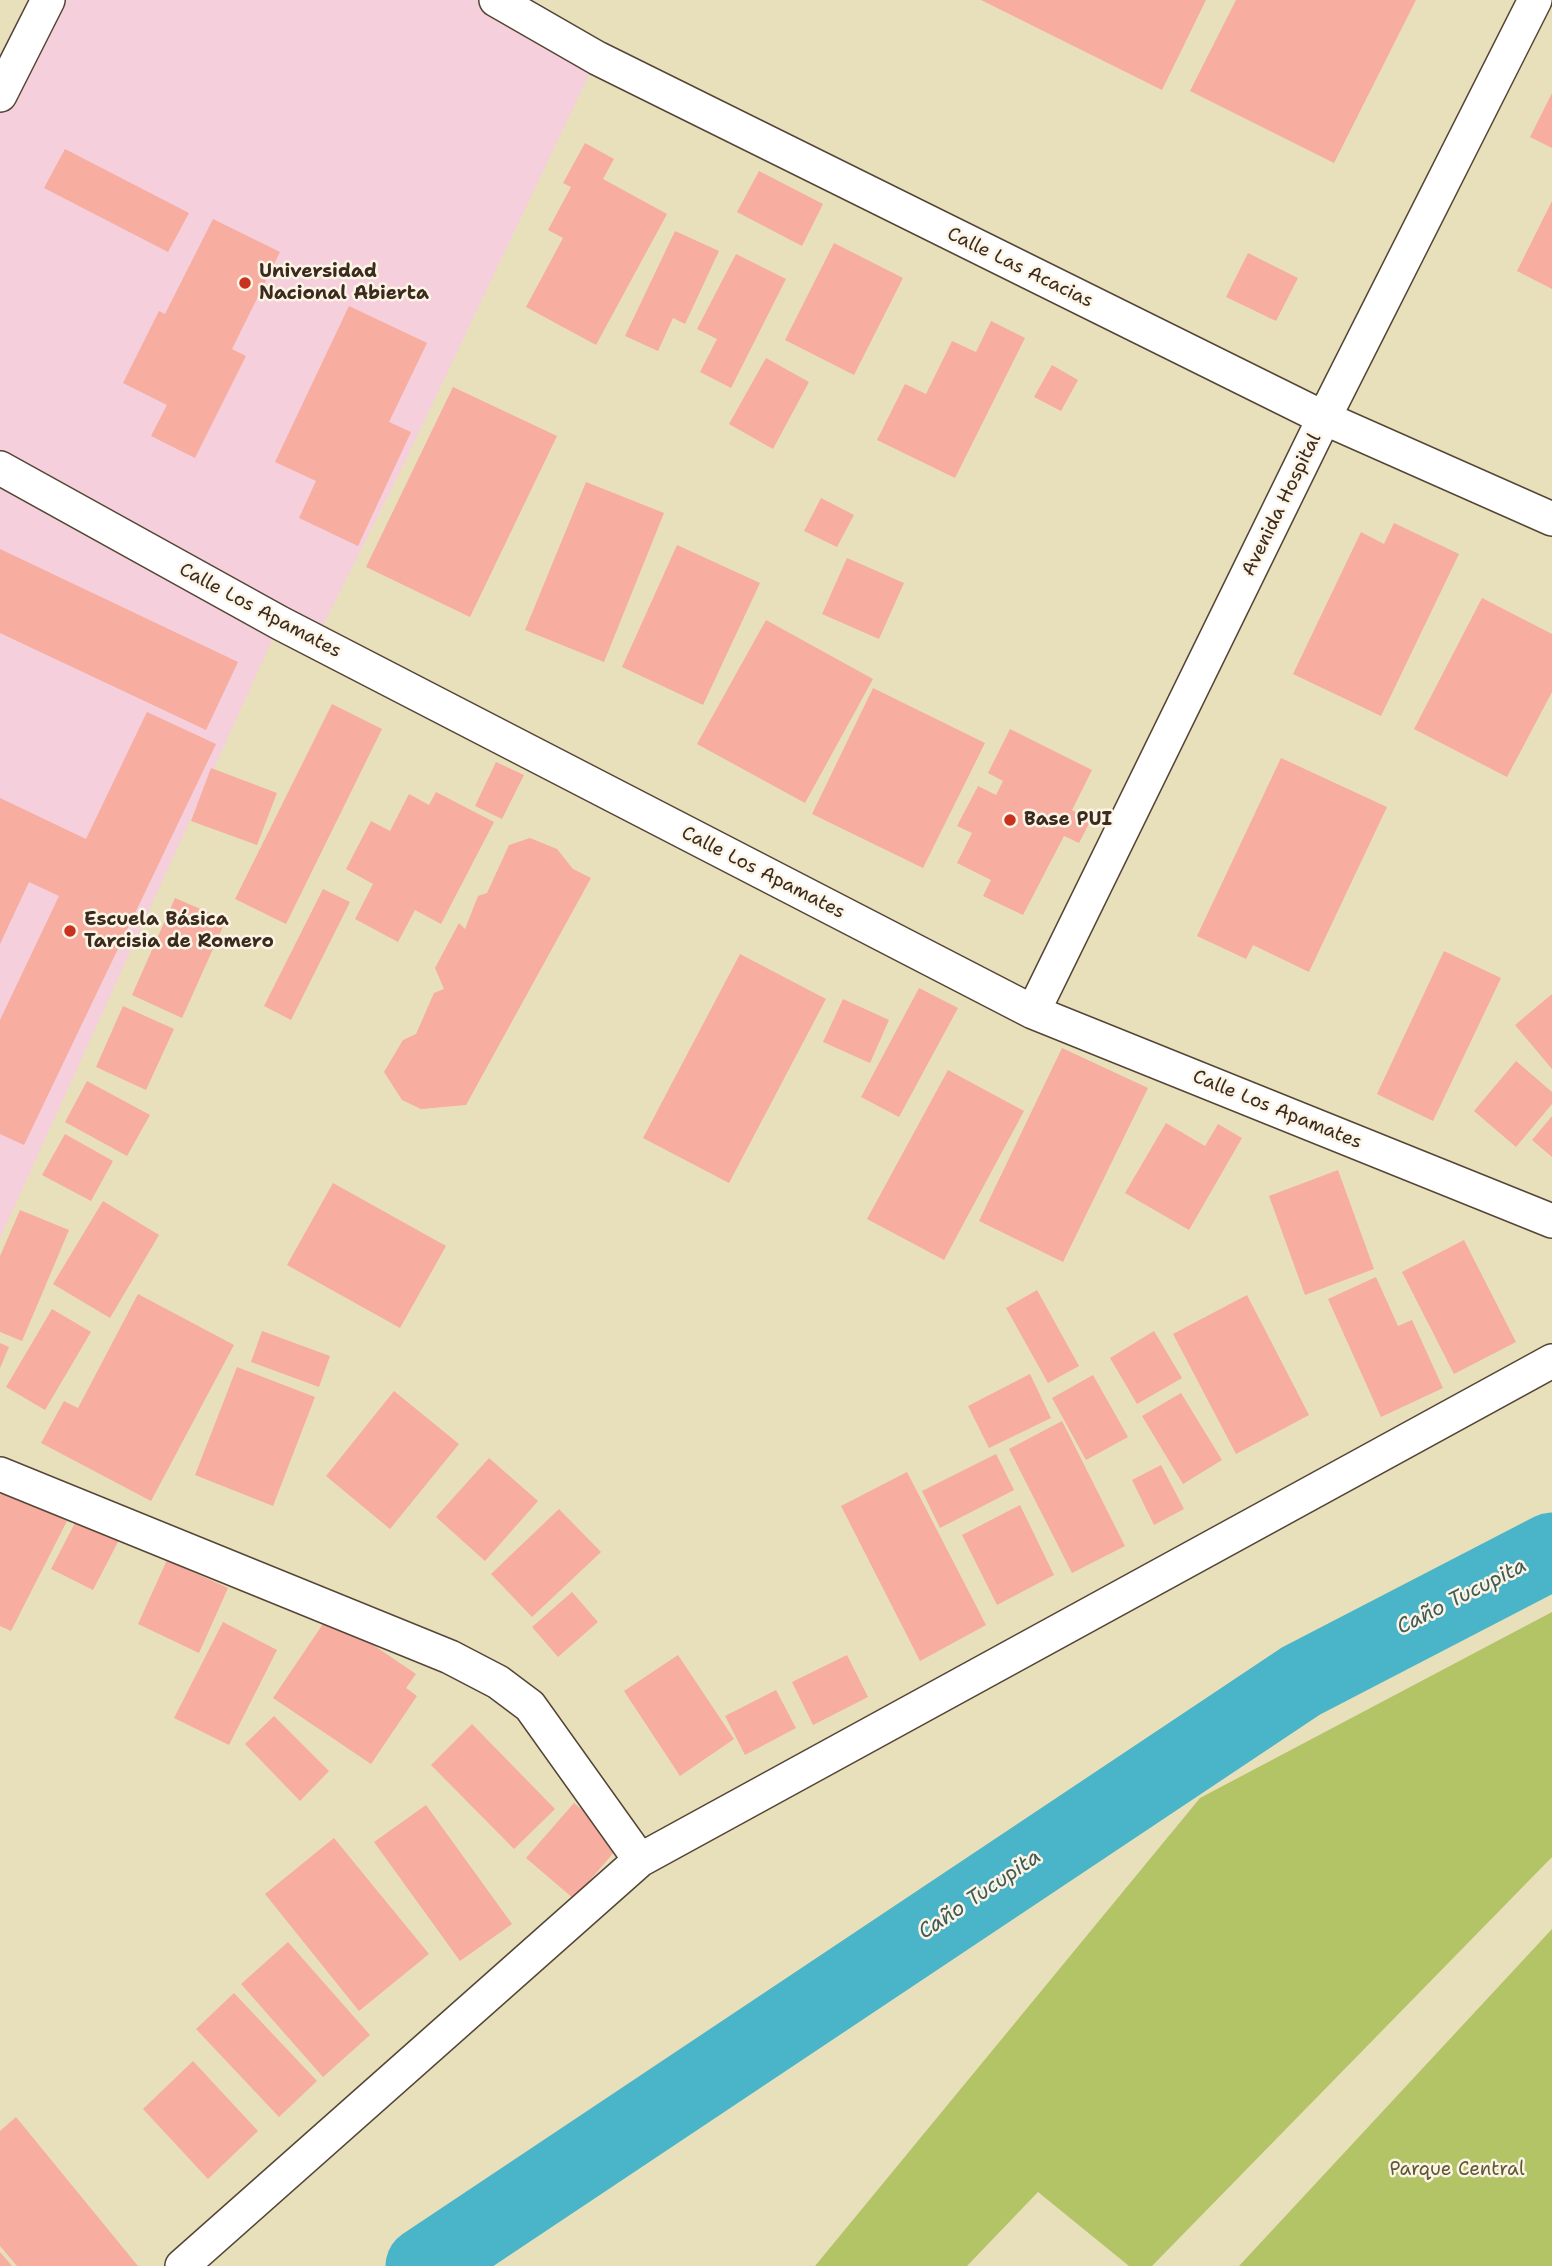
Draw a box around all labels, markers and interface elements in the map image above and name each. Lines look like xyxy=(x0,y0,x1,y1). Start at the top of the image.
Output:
street label: Calle Las Acacias xyxy=(943,223,1097,313)
place label: Universidad Nacional Abierta xyxy=(259,261,429,305)
marker: Universidad Nacional Abierta xyxy=(237,275,253,291)
street label: Avenida Hospital xyxy=(1238,430,1326,580)
street label: Calle Los Apamates xyxy=(175,559,345,663)
place label: Base PUI xyxy=(1024,809,1112,831)
marker: Base PUI xyxy=(1002,812,1018,828)
street label: Calle Los Apamates xyxy=(677,822,849,924)
place label: Escuela Básica Tarcisia de Romero xyxy=(84,909,274,953)
marker: Escuela Básica Tarcisia de Romero xyxy=(62,923,78,939)
street label: Calle Los Apamates xyxy=(1189,1066,1365,1154)
water label: Caño Tucupita xyxy=(1393,1553,1531,1641)
water label: Caño Tucupita xyxy=(914,1845,1046,1945)
park label: Parque Central xyxy=(1389,2159,1525,2181)

